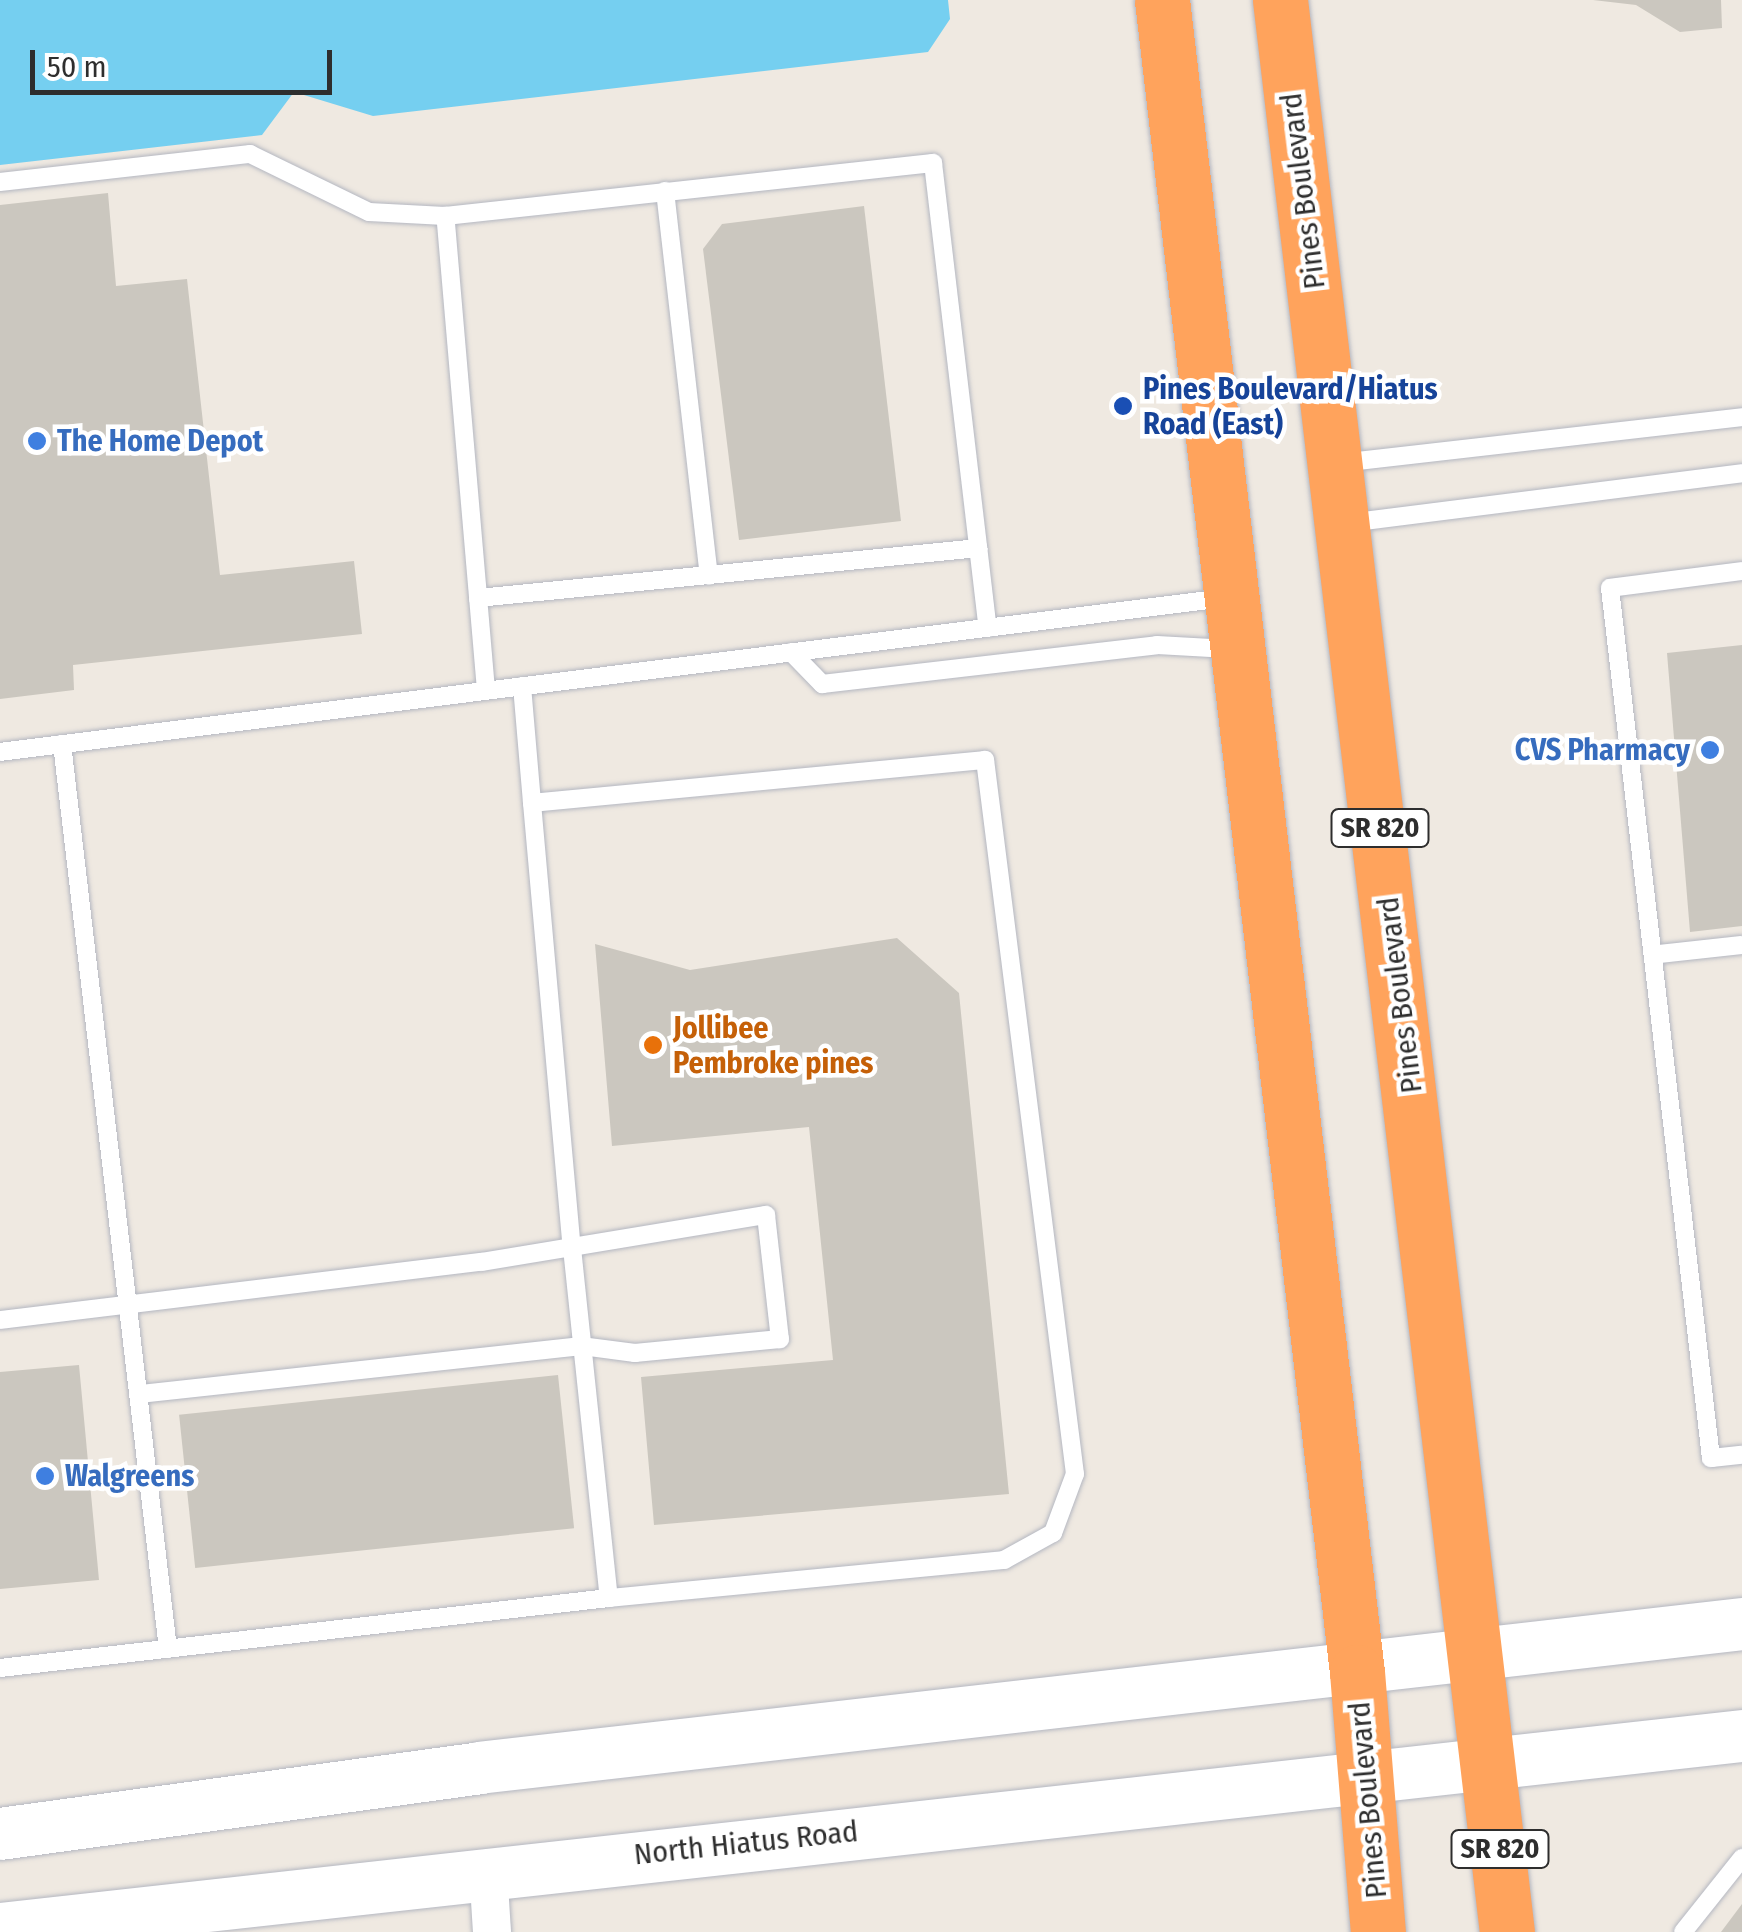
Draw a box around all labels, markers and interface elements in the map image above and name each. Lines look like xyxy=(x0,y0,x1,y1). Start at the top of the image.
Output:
scale bar xyxy=(35,30,338,92)
text: 50 m xyxy=(47,49,107,85)
street label: Pines Boulevard xyxy=(1273,91,1333,291)
place label: Pines Boulevard/Hiatus Road (East) xyxy=(1143,371,1438,442)
marker: Pines Boulevard/Hiatus Road (East) xyxy=(1112,395,1134,417)
place label: The Home Depot xyxy=(57,423,263,459)
marker: The Home Depot xyxy=(26,430,48,452)
place label: CVS Pharmacy xyxy=(1515,732,1690,768)
marker: CVS Pharmacy xyxy=(1699,739,1721,761)
road number: SR 820 xyxy=(1330,805,1430,851)
street label: Pines Boulevard xyxy=(1370,895,1430,1095)
place label: Jollibee Pembroke pines xyxy=(673,1010,873,1080)
marker: Jollibee Pembroke pines xyxy=(642,1034,664,1056)
place label: Walgreens xyxy=(65,1458,194,1494)
marker: Walgreens xyxy=(34,1465,56,1487)
street label: Pines Boulevard xyxy=(1341,1700,1395,1900)
street label: North Hiatus Road xyxy=(632,1813,860,1873)
road number: SR 820 xyxy=(1450,1826,1550,1872)

